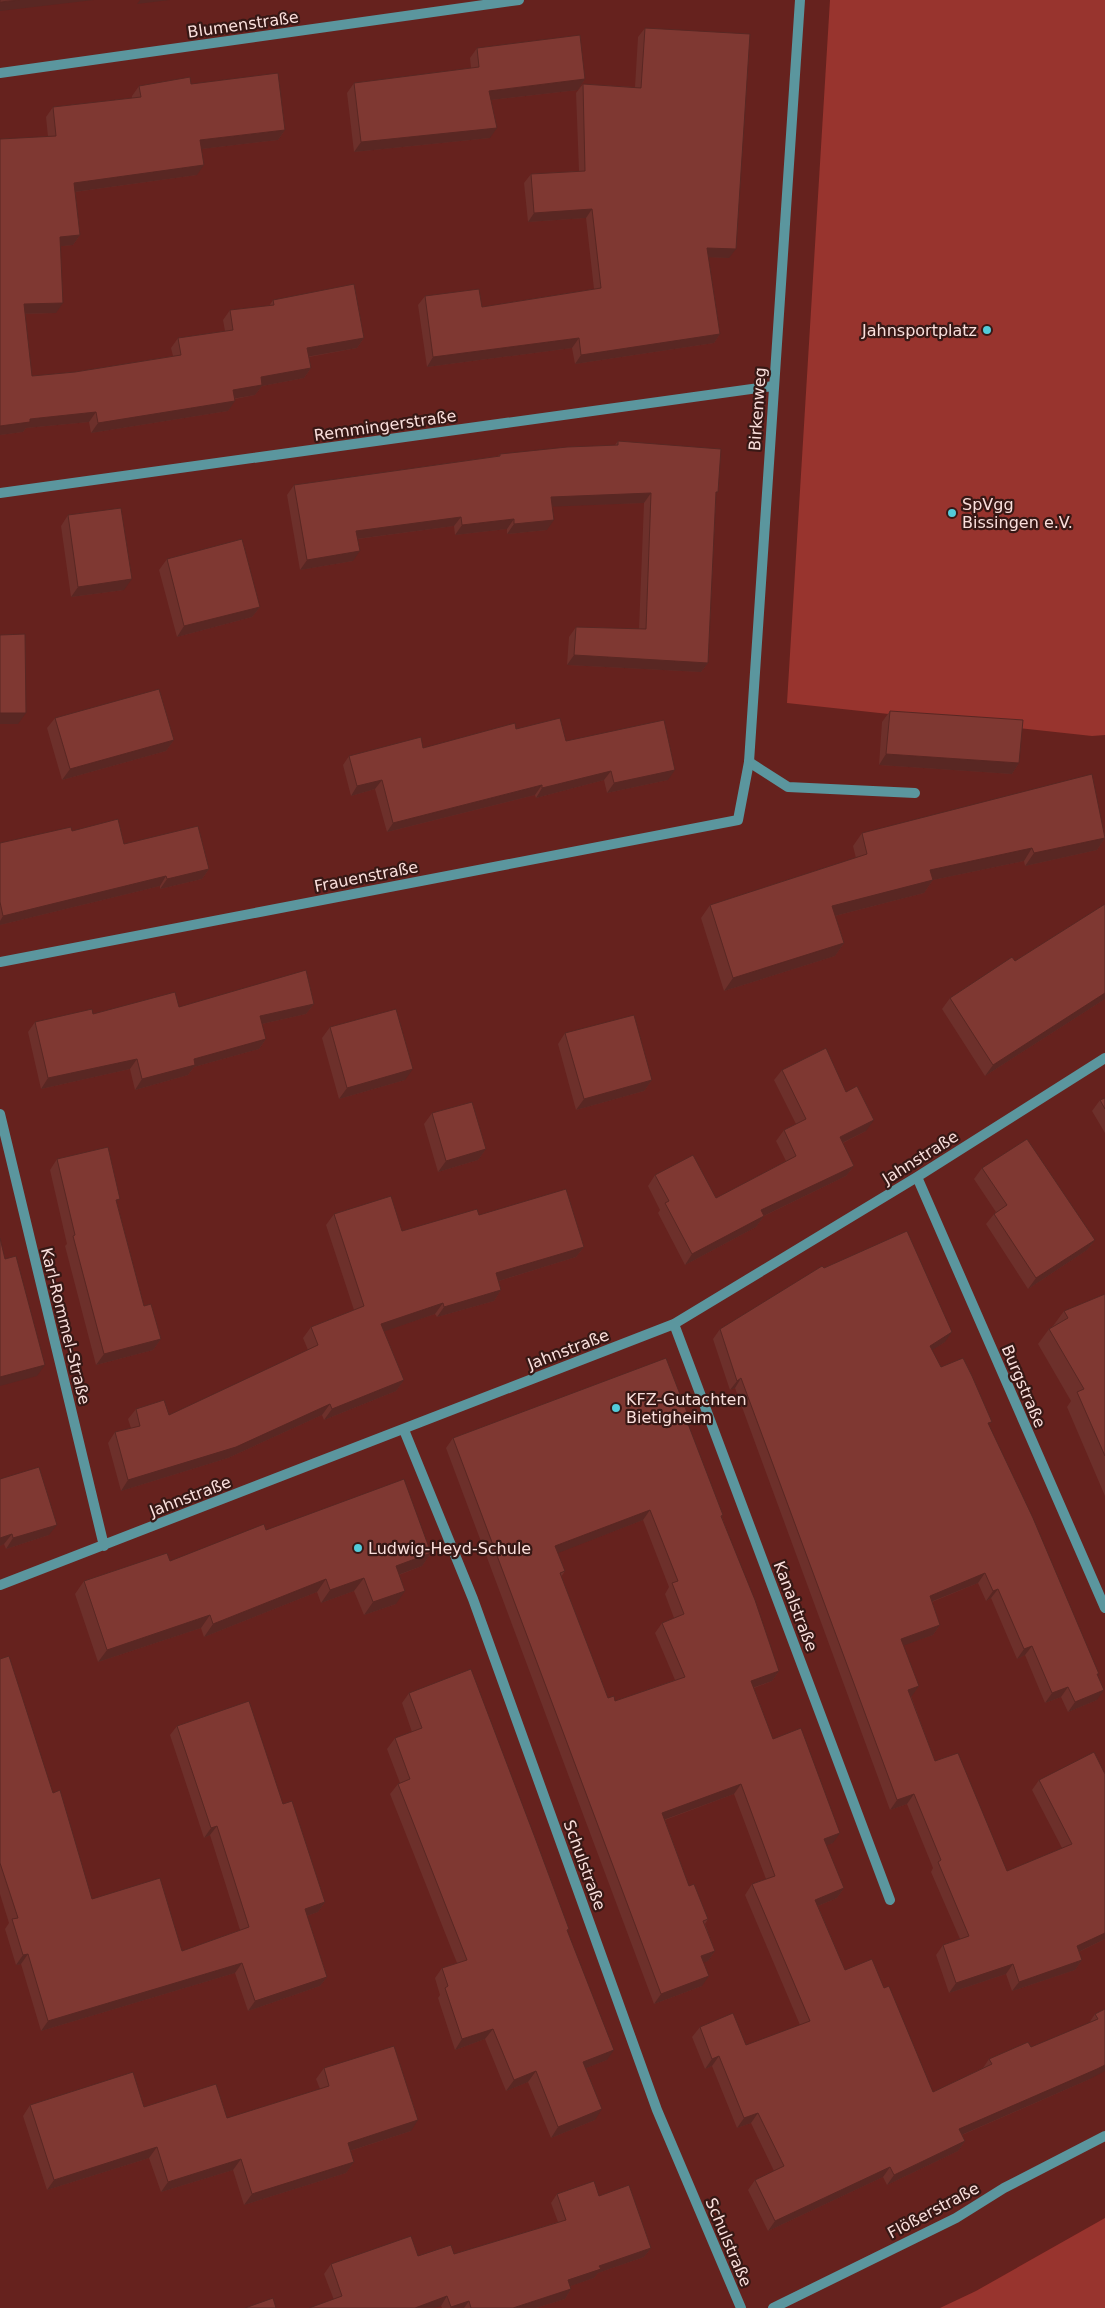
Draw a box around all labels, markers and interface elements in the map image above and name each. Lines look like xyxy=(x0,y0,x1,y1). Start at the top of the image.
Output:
street label: Blumenstraße xyxy=(186,7,300,42)
place label: Jahnsportplatz xyxy=(861,321,977,340)
marker: Jahnsportplatz xyxy=(981,324,993,336)
street label: Birkenweg xyxy=(745,367,770,451)
street label: Remmingerstraße xyxy=(313,406,457,445)
place label: SpVgg Bissingen e.V. xyxy=(962,495,1073,532)
marker: SpVgg Bissingen e.V. xyxy=(946,507,958,519)
street label: Frauenstraße xyxy=(313,857,420,896)
street label: Jahnstraße xyxy=(878,1127,962,1189)
street label: Karl-Rommel-Straße xyxy=(37,1246,94,1407)
street label: Jahnstraße xyxy=(524,1325,612,1374)
street label: Burgstraße xyxy=(998,1342,1050,1431)
place label: KFZ-Gutachten Bietigheim xyxy=(626,1390,747,1427)
marker: KFZ-Gutachten Bietigheim xyxy=(610,1402,622,1414)
street label: Jahnstraße xyxy=(146,1472,234,1521)
place label: Ludwig-Heyd-Schule xyxy=(368,1539,531,1558)
marker: Ludwig-Heyd-Schule xyxy=(352,1542,364,1554)
street label: Kanalstraße xyxy=(770,1558,821,1654)
street label: Schulstraße xyxy=(559,1817,610,1913)
street label: Flößerstraße xyxy=(884,2178,982,2243)
street label: Schulstraße xyxy=(701,2195,756,2289)

